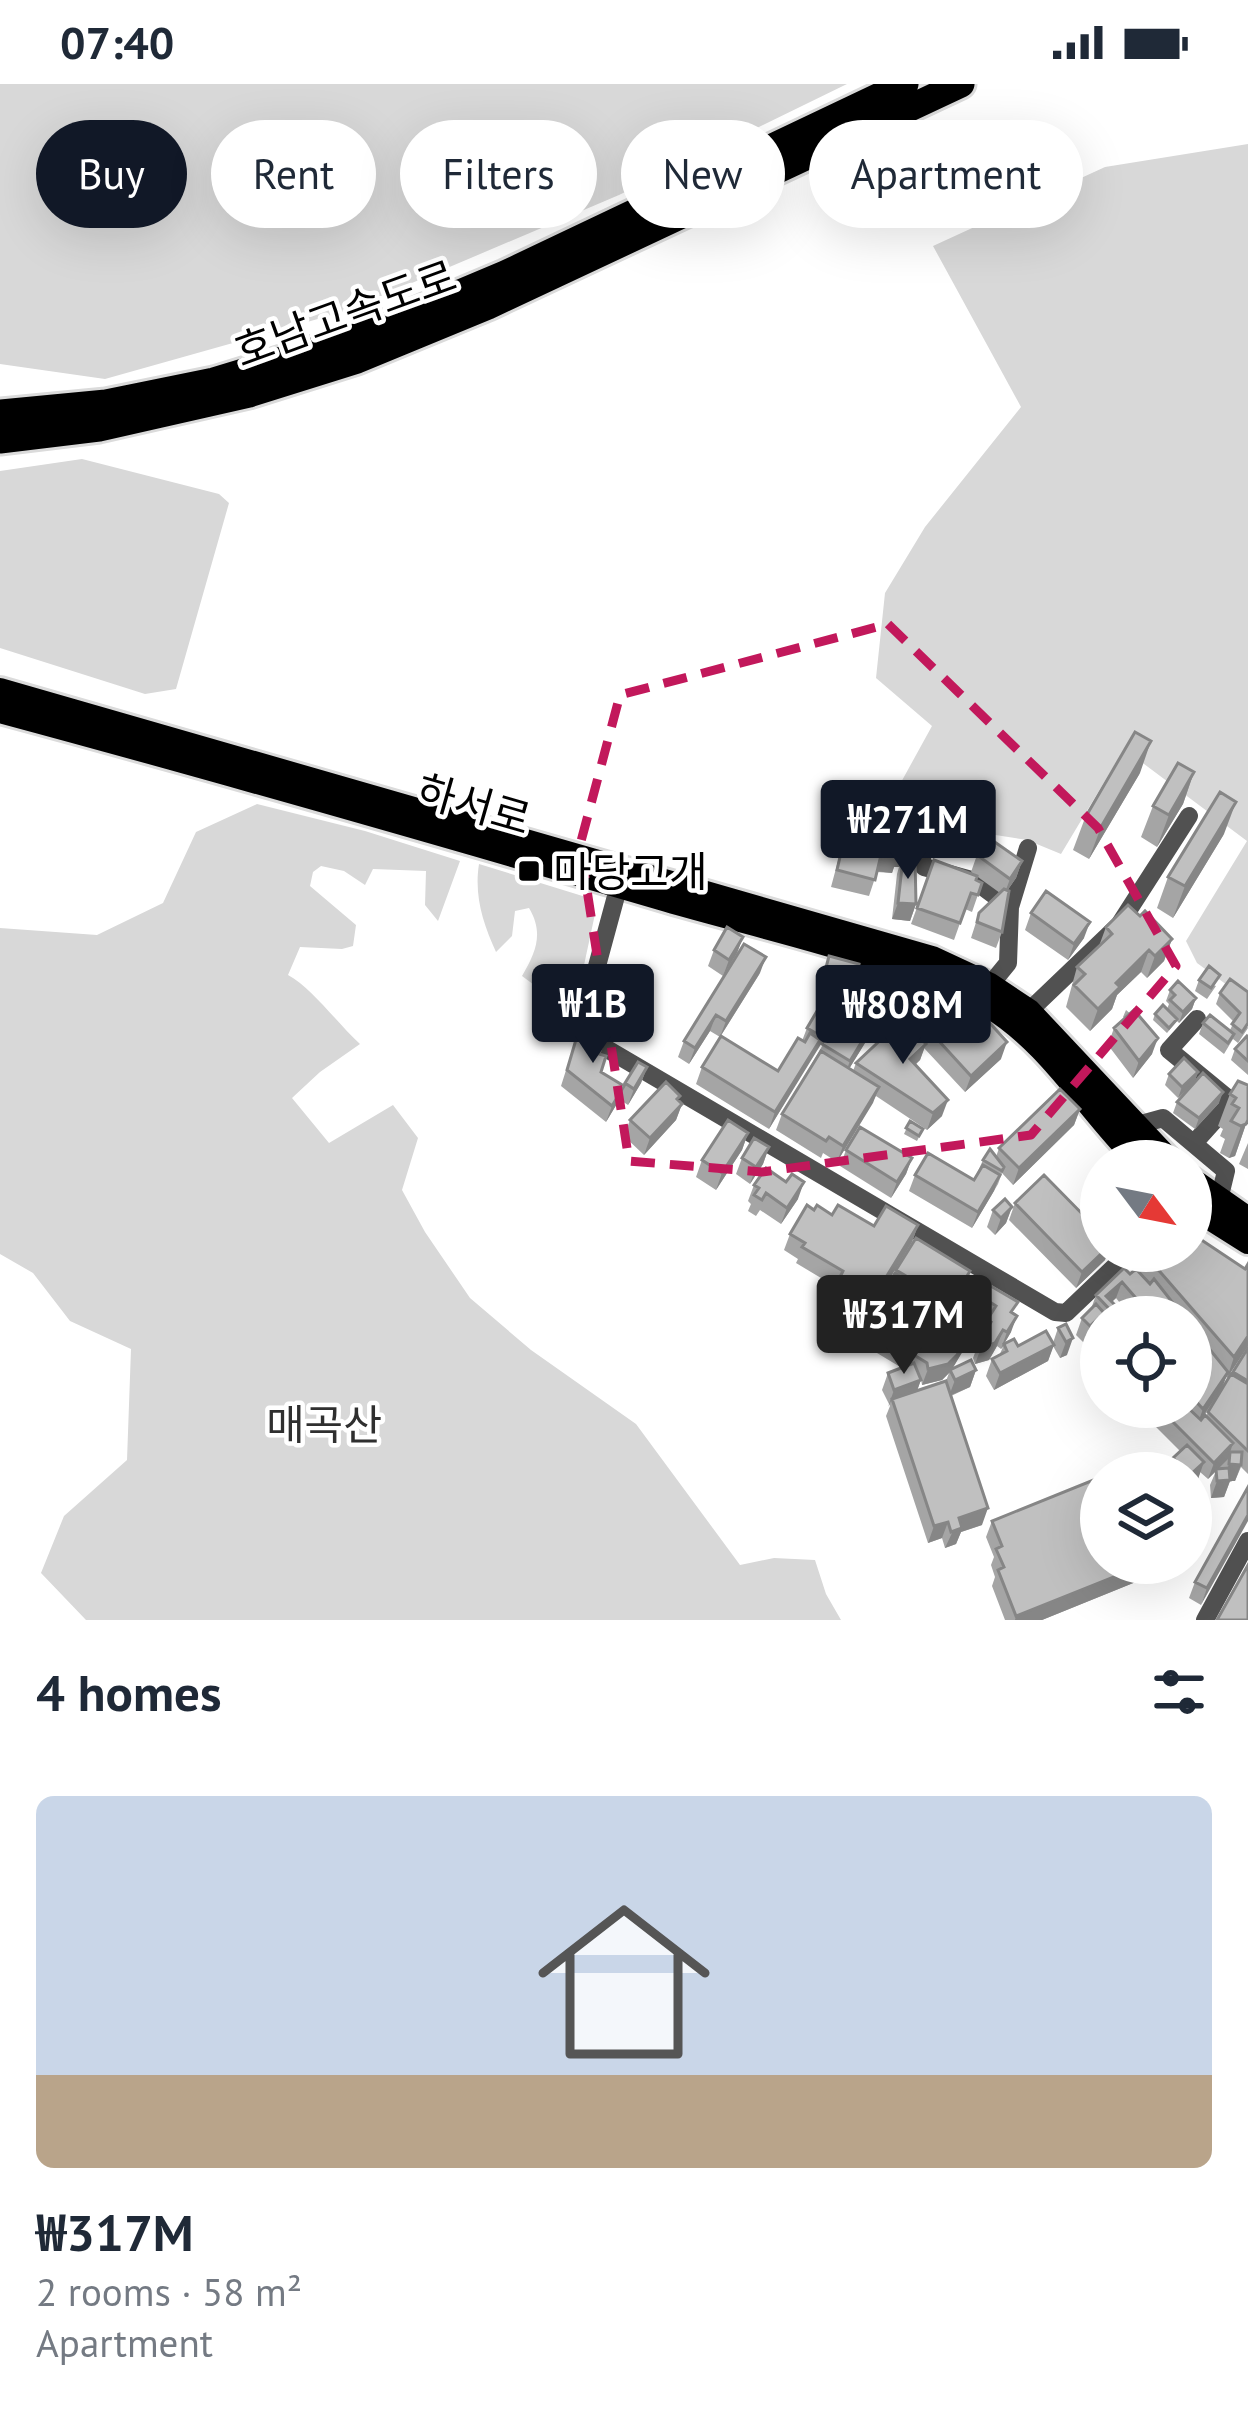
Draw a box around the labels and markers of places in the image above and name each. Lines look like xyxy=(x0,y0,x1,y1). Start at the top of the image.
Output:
pin: ₩271M xyxy=(824,780,992,882)
place label: 마당고개 xyxy=(553,844,708,899)
marker: 마당고개 xyxy=(516,858,542,884)
pin: ₩1B xyxy=(535,964,651,1066)
pin: ₩808M xyxy=(819,965,987,1067)
pin: ₩317M xyxy=(820,1275,988,1377)

